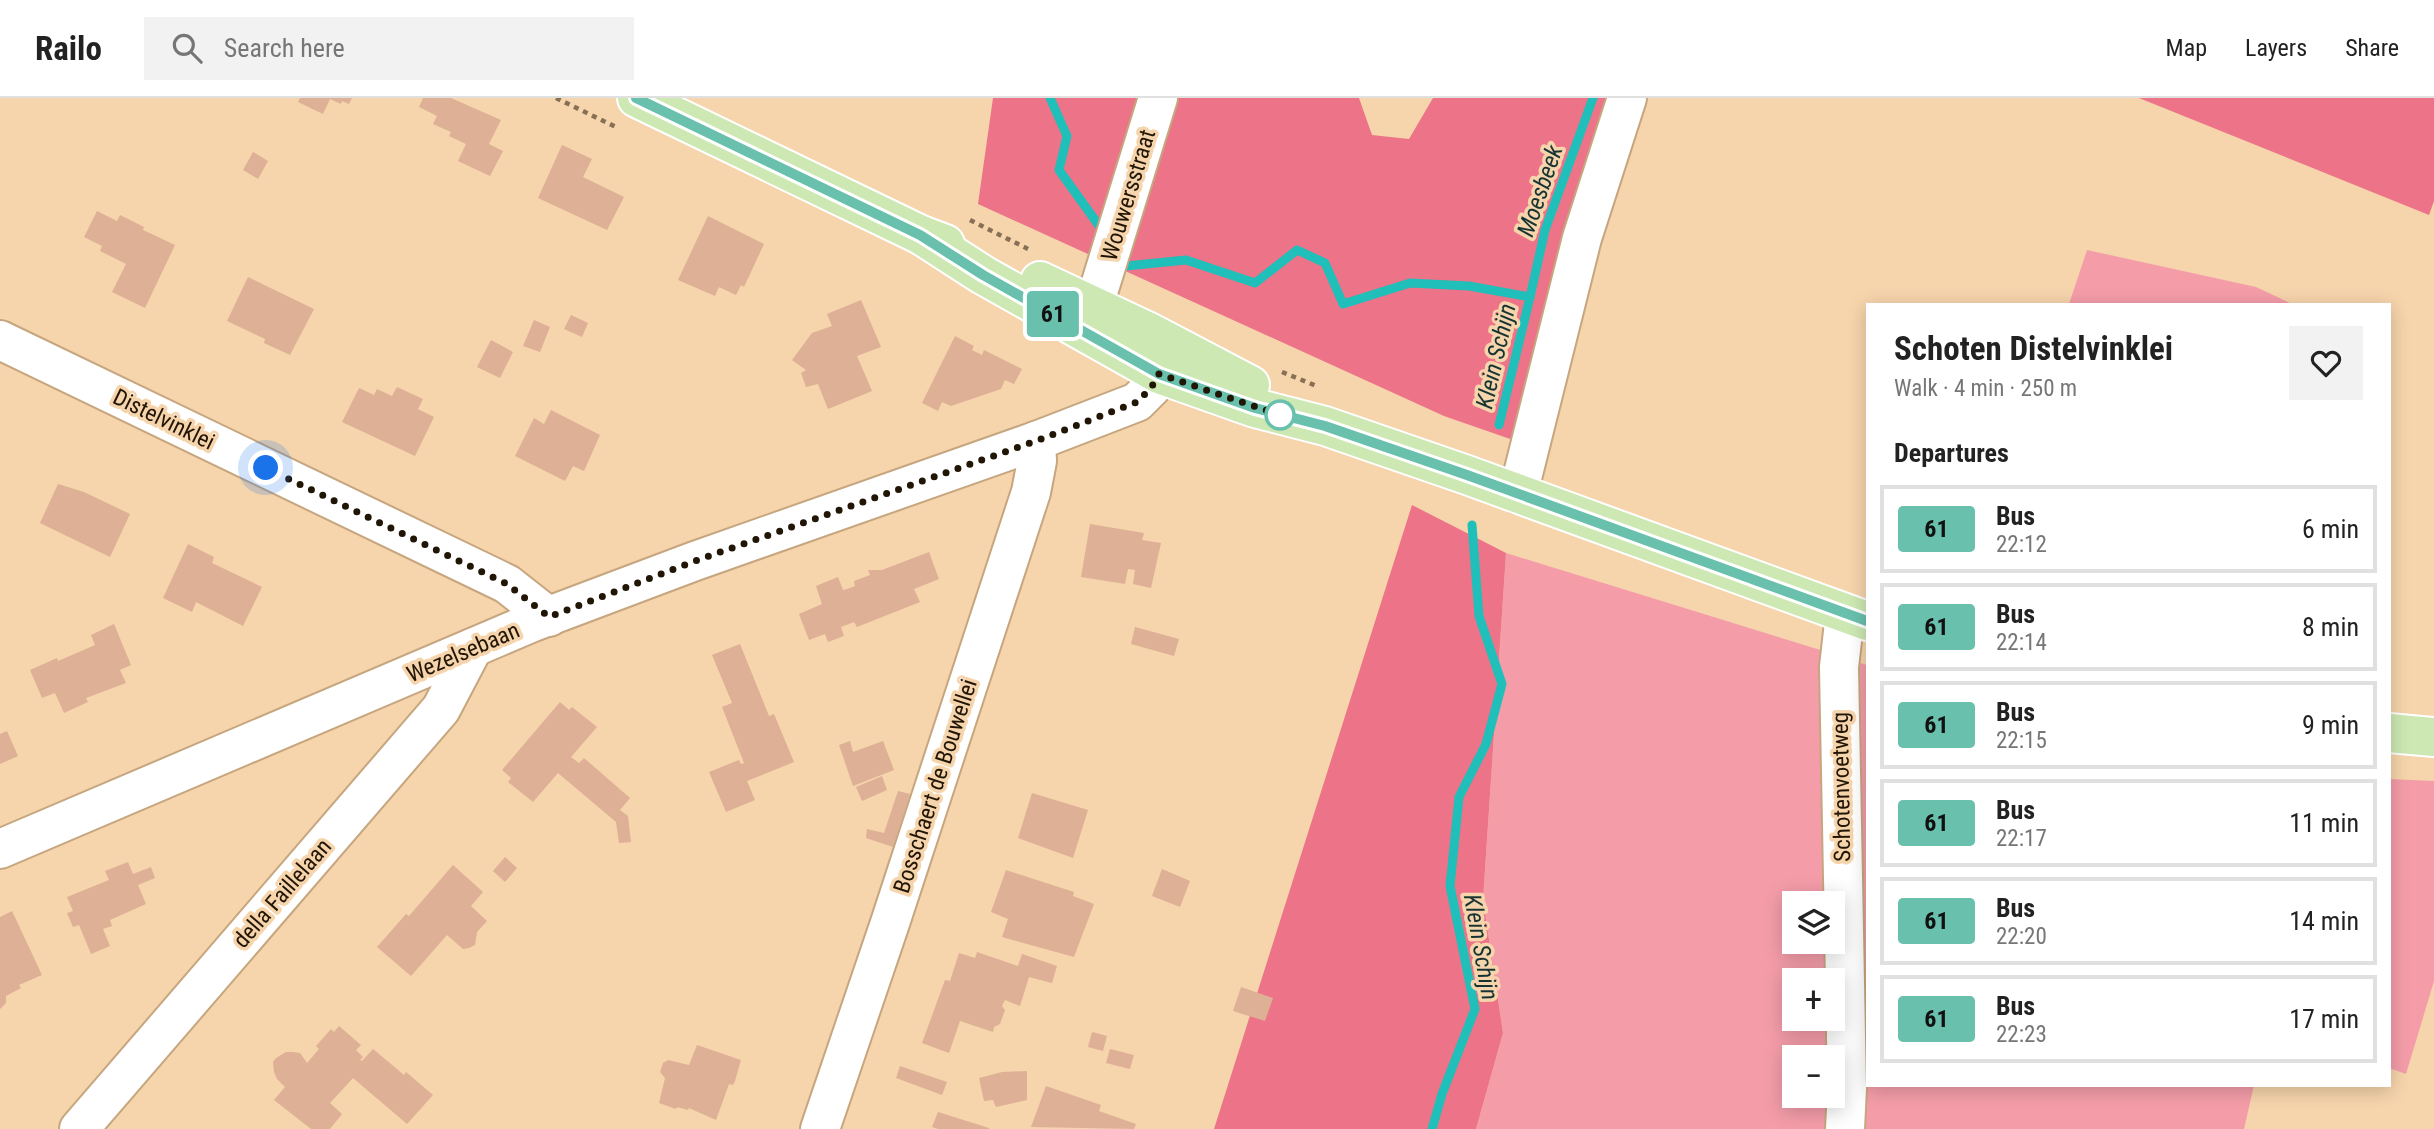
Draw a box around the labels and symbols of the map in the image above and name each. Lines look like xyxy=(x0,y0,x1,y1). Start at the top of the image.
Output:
street label: Wouwersstraat xyxy=(1096,126,1161,264)
water label: Moesbeek xyxy=(1511,141,1569,240)
line badge: 61 xyxy=(1021,291,1084,337)
water label: Klein Schijn xyxy=(1470,301,1522,411)
street label: Distelvinklei xyxy=(109,383,219,456)
unlabelled marker xyxy=(1265,400,1295,430)
your location xyxy=(248,450,283,485)
street label: Wezelsebaan xyxy=(403,617,524,688)
street label: Bosschaert de Bouwellei xyxy=(888,676,983,897)
street label: Schotenvoetweg xyxy=(1827,712,1856,862)
street label: della Faillelaan xyxy=(228,833,337,953)
water label: Klein Schijn xyxy=(1458,892,1504,1002)

